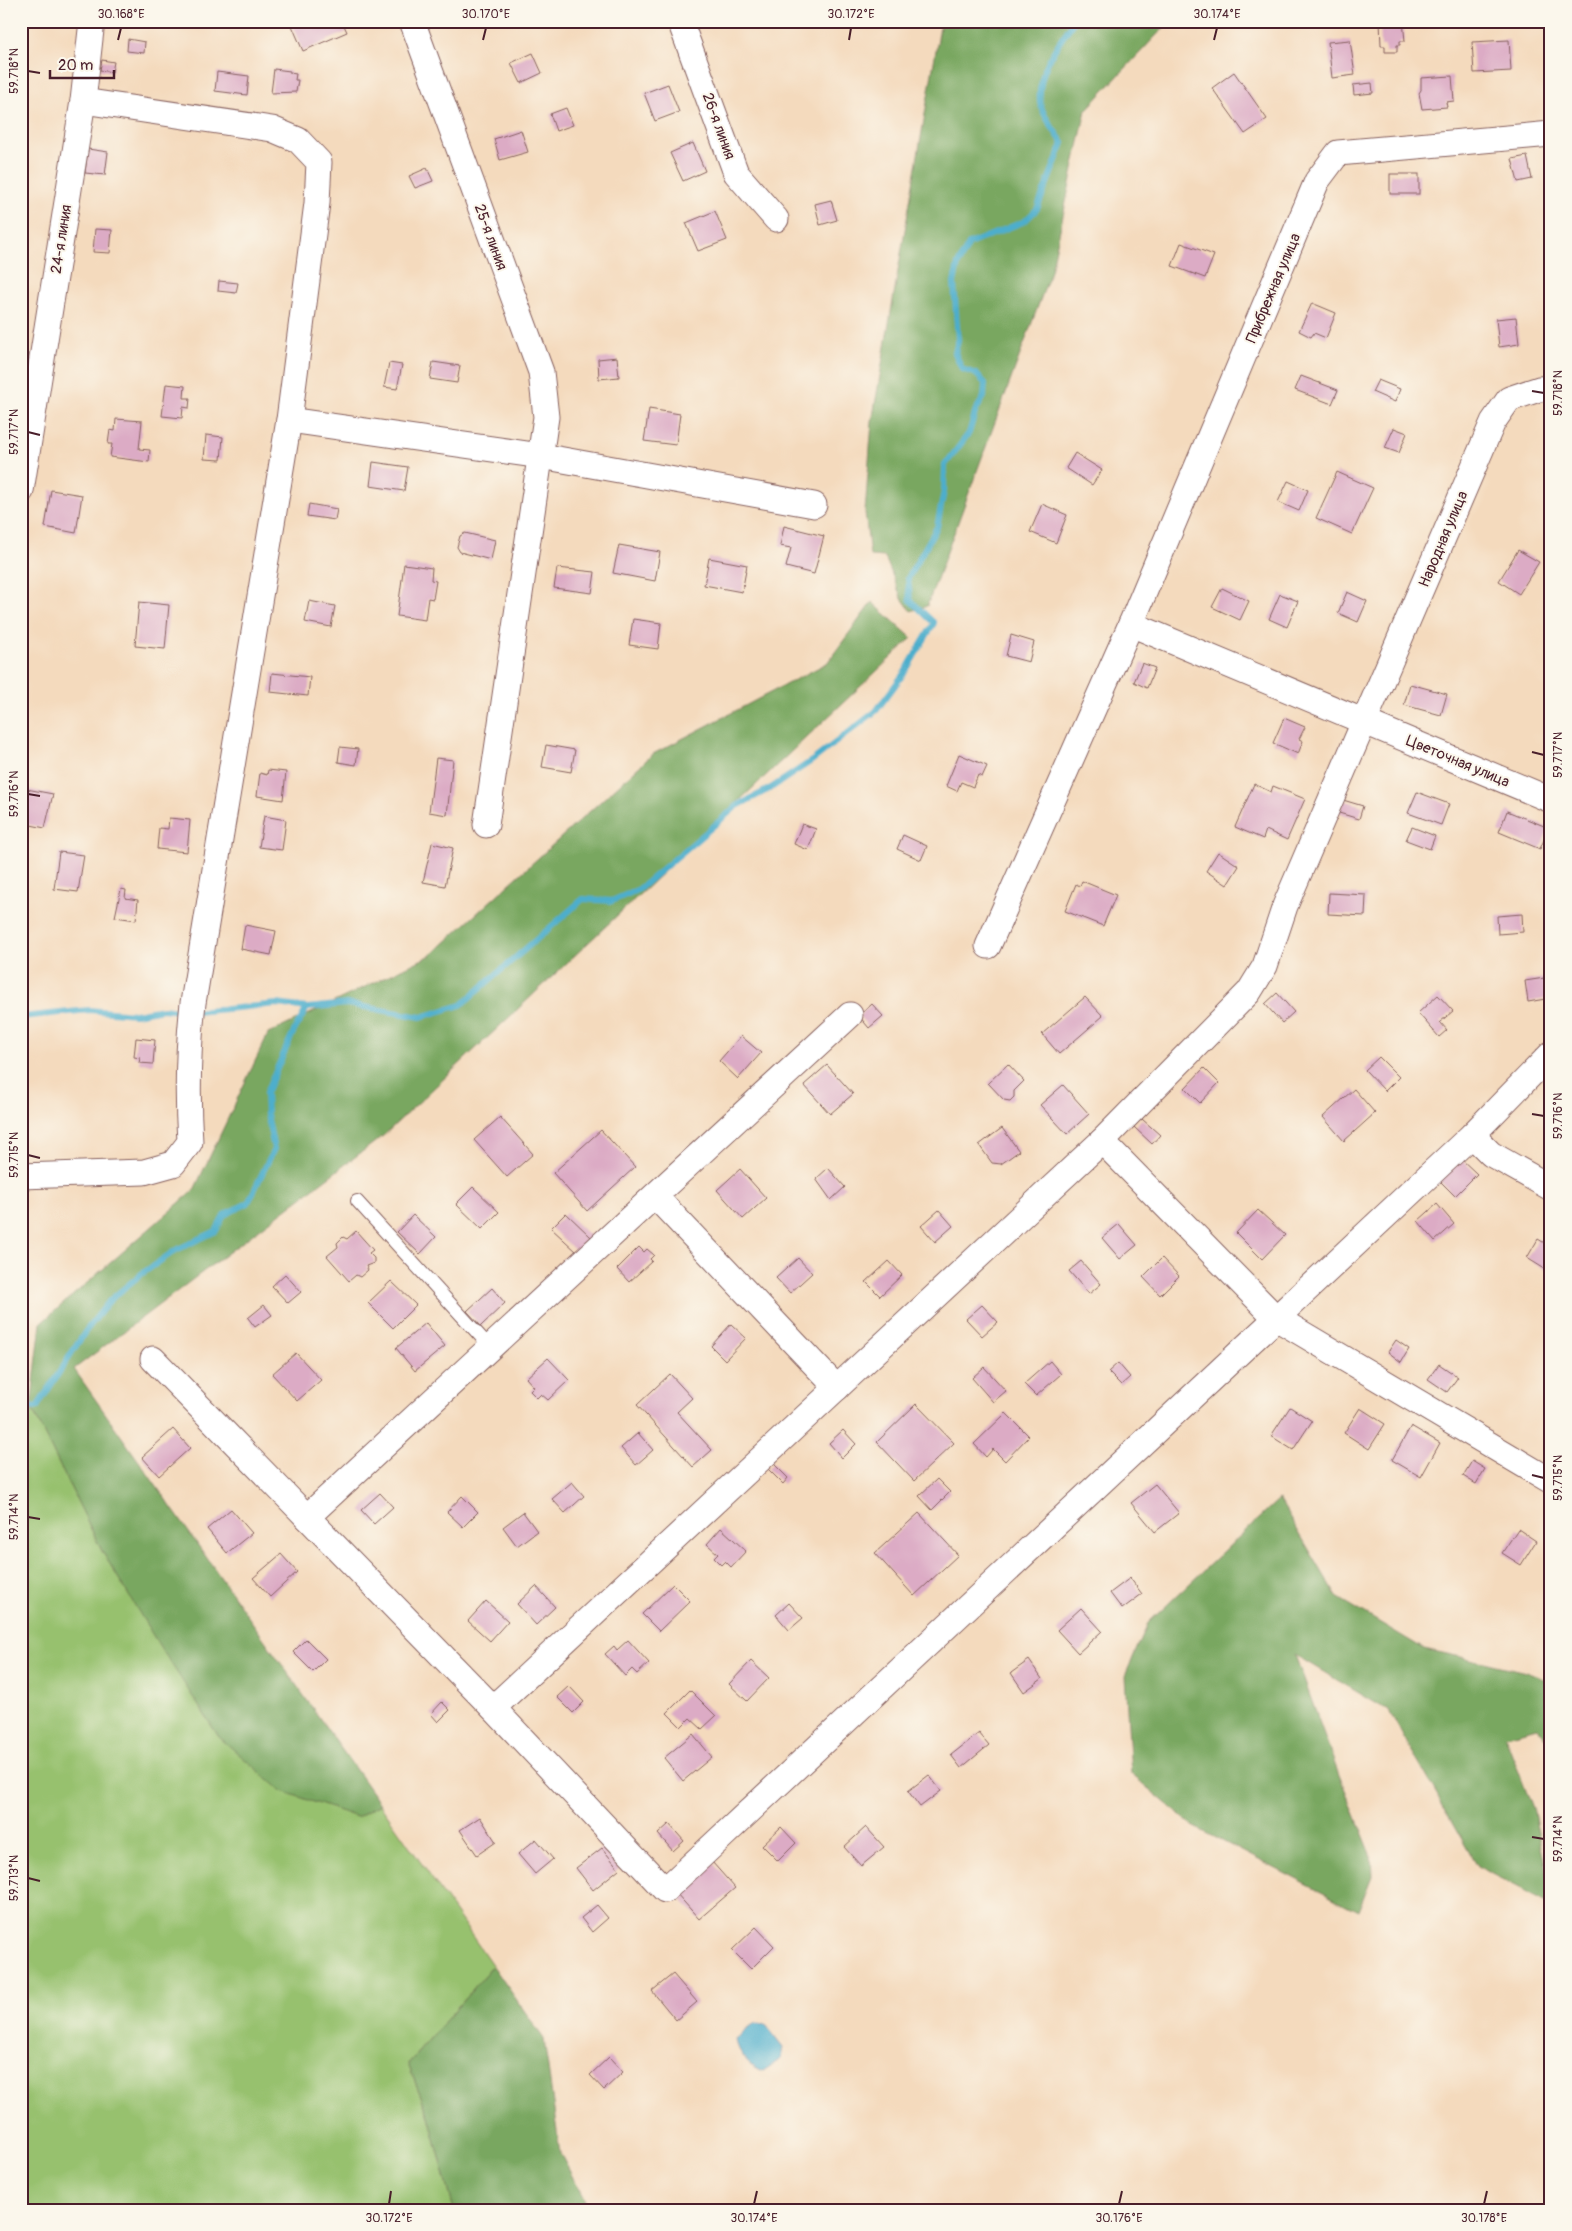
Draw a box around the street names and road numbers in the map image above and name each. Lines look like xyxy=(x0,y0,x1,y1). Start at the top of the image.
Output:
street label: 26-я линия xyxy=(698,90,739,162)
street label: 25-я линия xyxy=(470,202,511,273)
street label: 24-я линия xyxy=(47,203,76,275)
street label: Прибрежная улица xyxy=(1242,230,1305,346)
street label: Народная улица xyxy=(1415,488,1472,590)
street label: Цветочная улица xyxy=(1403,731,1512,792)

